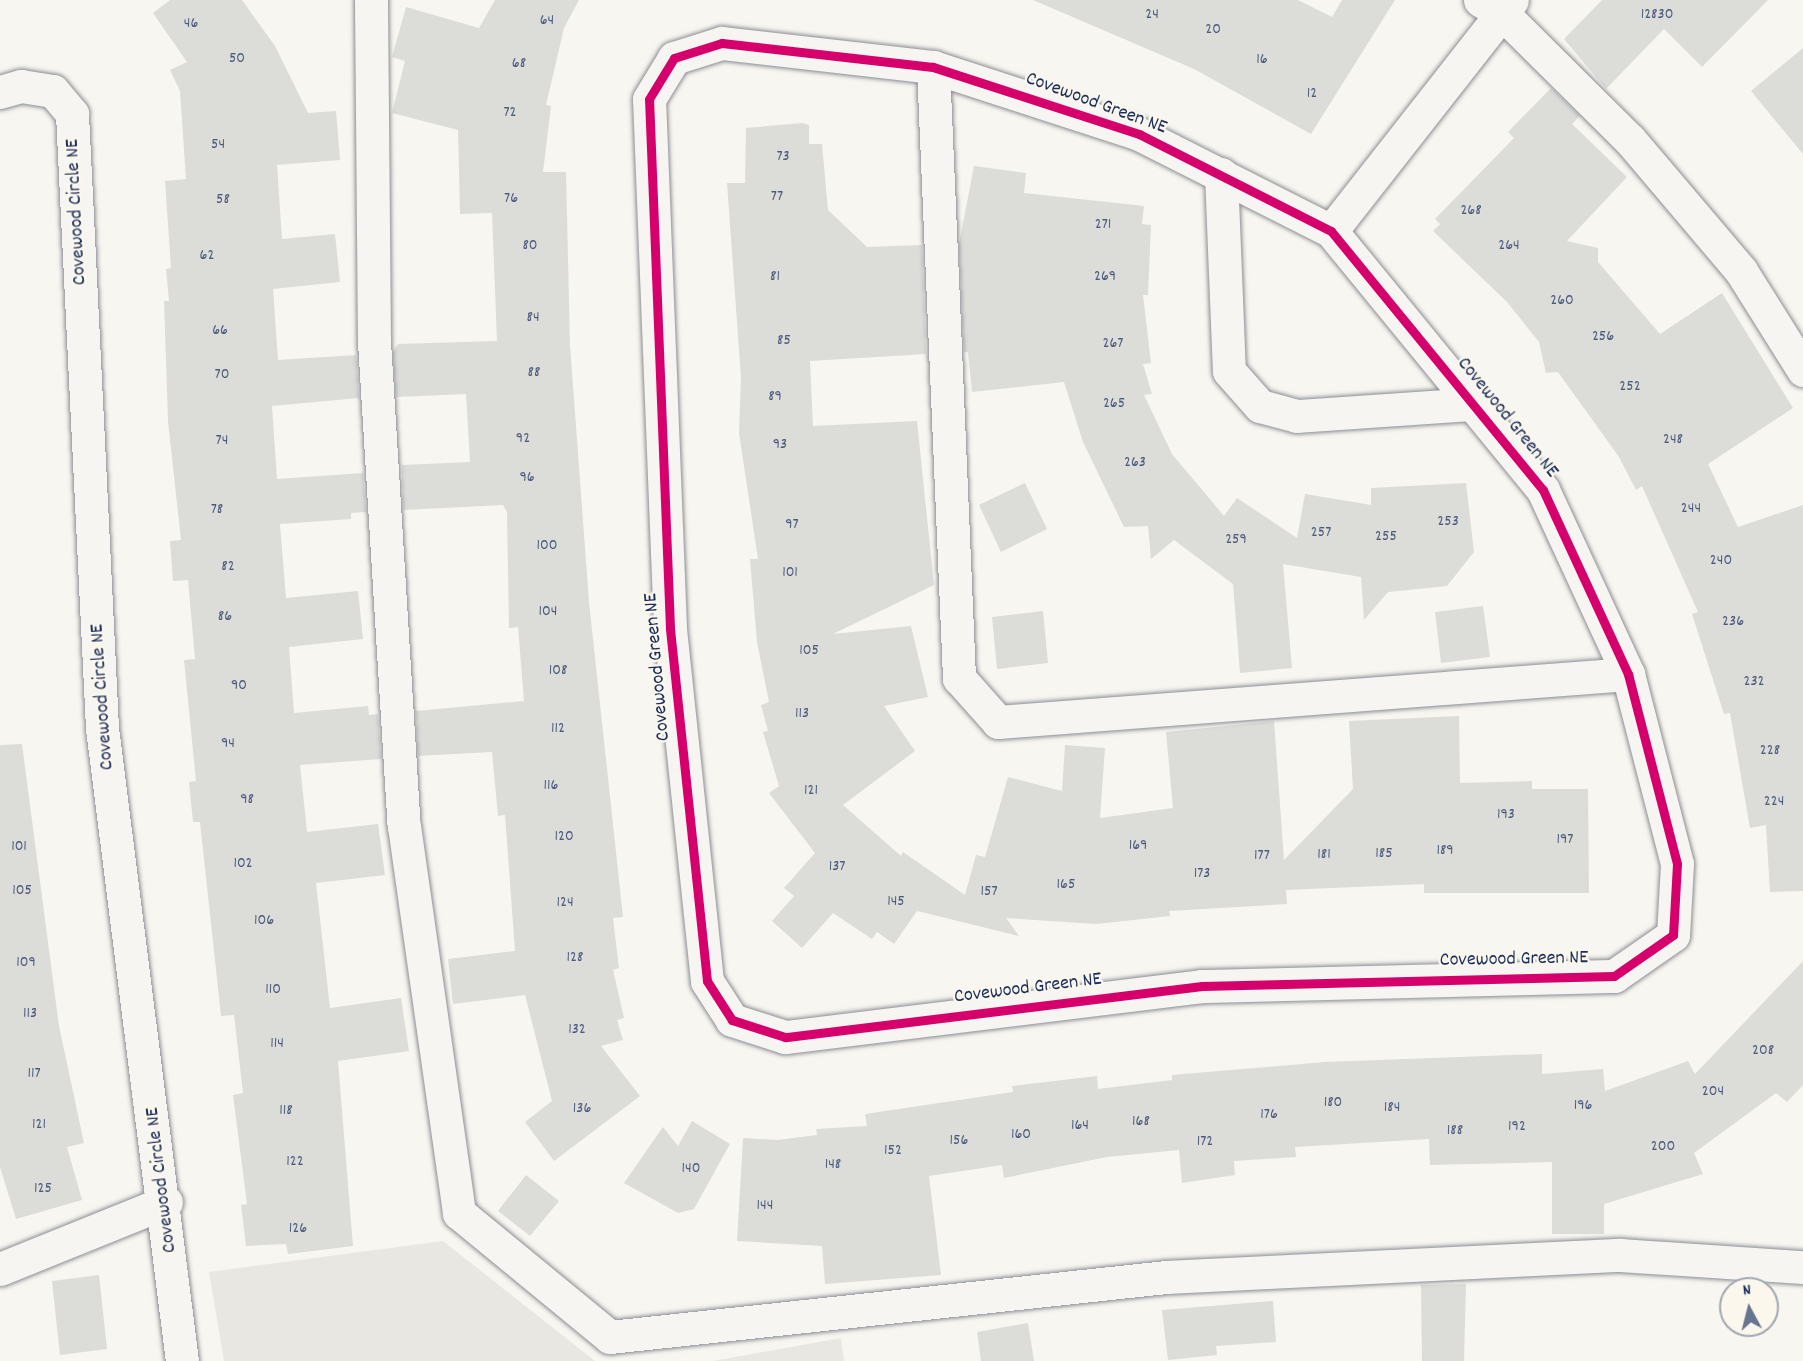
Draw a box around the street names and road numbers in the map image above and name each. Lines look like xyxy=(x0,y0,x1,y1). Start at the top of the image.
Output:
street label: Covewood Green NE xyxy=(1022,67,1170,141)
street label: Covewood Circle NE xyxy=(61,138,93,286)
street label: Covewood Green NE xyxy=(1451,353,1563,483)
street label: Covewood Green NE xyxy=(640,592,676,742)
street label: Covewood Circle NE xyxy=(86,623,120,771)
street label: Covewood Green NE xyxy=(1440,947,1588,973)
street label: Covewood Green NE xyxy=(953,968,1103,1010)
street label: Covewood Circle NE xyxy=(141,1106,183,1254)

